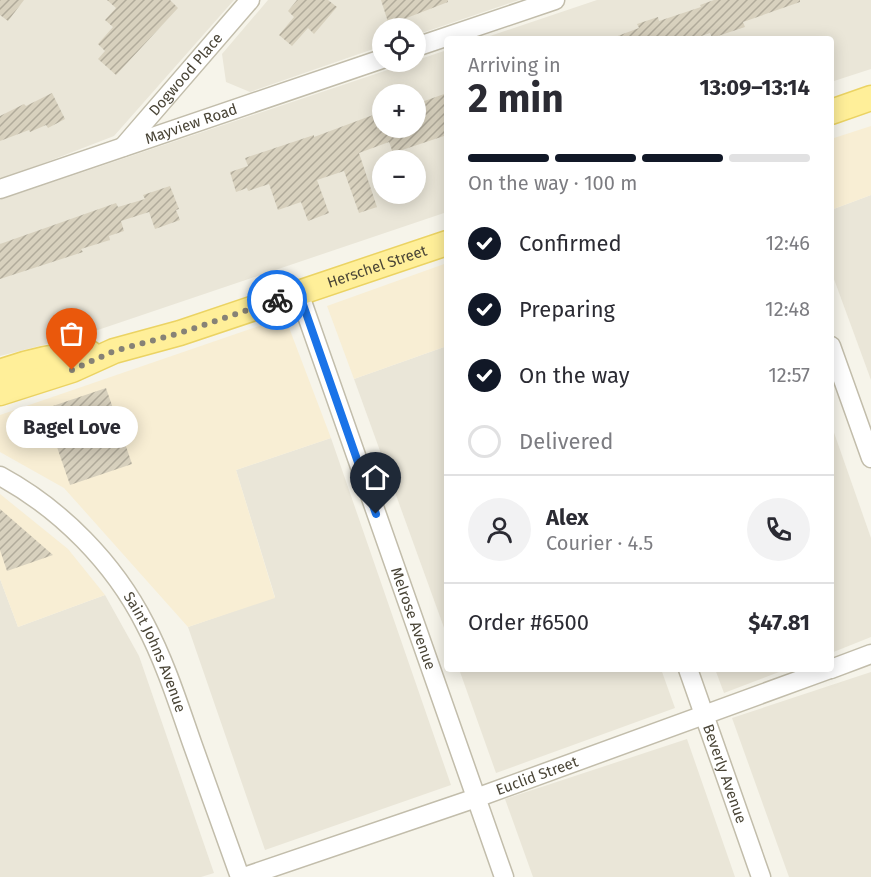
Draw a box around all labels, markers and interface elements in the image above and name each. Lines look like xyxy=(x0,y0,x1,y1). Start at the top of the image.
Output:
map controls xyxy=(372,18,426,204)
button: locate xyxy=(372,18,426,72)
street label: Dogwood Place xyxy=(145,29,226,119)
text: Arriving in xyxy=(468,53,561,77)
text: 13:09–13:14 xyxy=(699,74,810,101)
text: 2 min xyxy=(468,76,564,122)
button: + xyxy=(372,84,426,138)
street label: Mayview Road xyxy=(143,100,240,148)
button: − xyxy=(372,150,426,204)
text: On the way · 100 m xyxy=(468,171,637,195)
icon: check xyxy=(468,227,501,260)
text: Confirmed xyxy=(519,230,622,257)
text: 12:46 xyxy=(765,231,810,255)
street label: Herschel Street xyxy=(325,241,430,292)
courier xyxy=(247,270,307,330)
icon: bike xyxy=(261,284,294,317)
icon: check xyxy=(468,293,501,326)
text: Preparing xyxy=(519,296,615,323)
text: 12:48 xyxy=(765,297,810,321)
pin xyxy=(46,308,97,370)
icon: bag xyxy=(55,317,88,350)
icon: check xyxy=(468,359,501,392)
text: On the way xyxy=(519,362,630,389)
text: 12:57 xyxy=(768,363,810,387)
callout: Bagel Love xyxy=(6,406,138,448)
text: Bagel Love xyxy=(23,415,121,439)
text: Delivered xyxy=(519,428,614,455)
pin xyxy=(350,452,401,514)
icon: home xyxy=(359,461,392,494)
button: person xyxy=(468,498,531,561)
button: phone xyxy=(747,498,810,561)
text: Alex xyxy=(546,504,589,531)
text: Courier · 4.5 xyxy=(546,531,653,555)
street label: Melrose Avenue xyxy=(387,565,440,672)
street label: Saint Johns Avenue xyxy=(120,588,190,715)
text: Order #6500 xyxy=(468,609,589,636)
text: $47.81 xyxy=(748,609,810,636)
street label: Beverly Avenue xyxy=(699,722,750,826)
street label: Euclid Street xyxy=(493,752,581,799)

